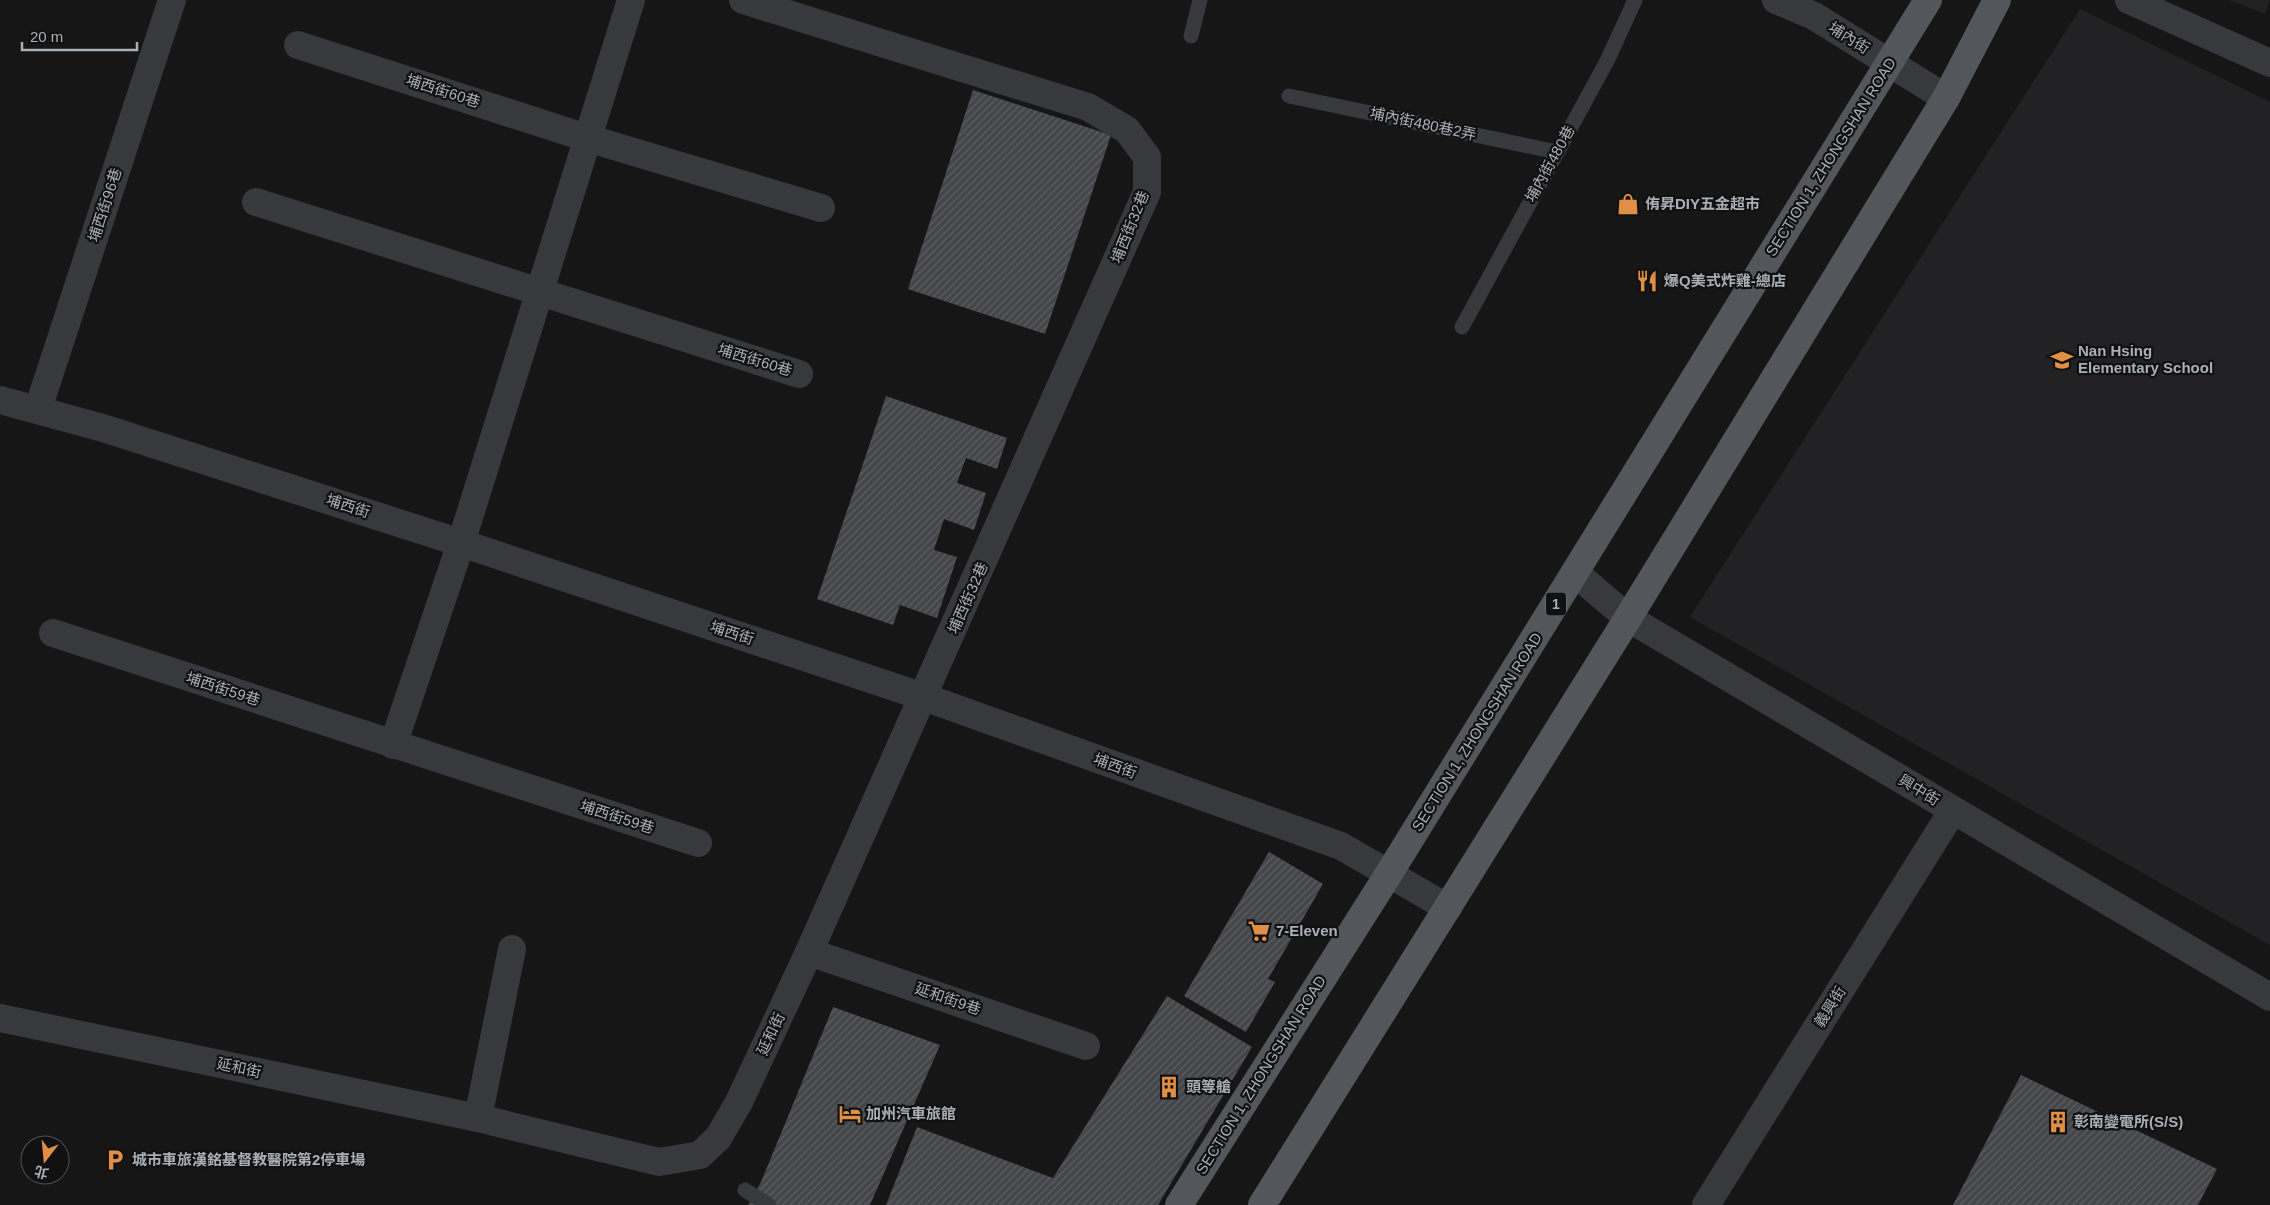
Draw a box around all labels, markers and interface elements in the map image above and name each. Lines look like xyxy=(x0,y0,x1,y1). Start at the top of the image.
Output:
street label: 埔內街 xyxy=(1826,18,1873,57)
scale bar xyxy=(22,20,138,52)
text: 20 m xyxy=(30,28,63,45)
street label: SECTION 1, ZHONGSHAN ROAD xyxy=(1762,54,1899,259)
street label: 埔西街60巷 xyxy=(404,71,482,110)
street label: 埔內街480巷2弄 xyxy=(1368,104,1478,143)
street label: 埔內街480巷 xyxy=(1522,122,1578,205)
street label: 埔西街96巷 xyxy=(85,166,124,244)
street label: 埔西街32巷 xyxy=(1107,188,1152,266)
shop icon: 侑昇DIY五金超市 xyxy=(1615,191,1641,217)
place label: 侑昇DIY五金超市 xyxy=(1645,195,1760,212)
restaurant icon: 爆Q美式炸雞-總店 xyxy=(1634,268,1660,294)
place label: 爆Q美式炸雞-總店 xyxy=(1664,272,1786,289)
street label: 埔西街60巷 xyxy=(716,340,794,379)
place label: Nan Hsing Elementary School xyxy=(2078,342,2213,376)
school or university icon: Nan Hsing Elementary School xyxy=(2049,347,2075,373)
street label: 埔西街 xyxy=(324,490,372,521)
street label: 埔西街32巷 xyxy=(944,559,991,636)
road number: 1 xyxy=(1546,592,1566,616)
street label: 埔西街 xyxy=(708,617,756,648)
street label: SECTION 1, ZHONGSHAN ROAD xyxy=(1408,629,1545,834)
street label: 埔西街59巷 xyxy=(184,669,262,708)
street label: 埔西街 xyxy=(1091,750,1139,781)
street label: 興中街 xyxy=(1896,771,1943,808)
street label: 埔西街59巷 xyxy=(578,797,656,836)
supermarket icon: 7-Eleven xyxy=(1246,918,1272,944)
place label: 7-Eleven xyxy=(1276,922,1338,939)
street label: SECTION 1, ZHONGSHAN ROAD xyxy=(1192,972,1329,1177)
street label: 延和街9巷 xyxy=(913,979,983,1018)
street label: 義興街 xyxy=(1810,983,1849,1030)
street label: 延和街 xyxy=(753,1010,788,1058)
street label: 延和街 xyxy=(215,1055,263,1081)
building icon: 頭等艙 xyxy=(1156,1074,1182,1100)
place label: 頭等艙 xyxy=(1186,1078,1231,1095)
hotel icon: 加州汽車旅館 xyxy=(837,1101,863,1127)
place label: 加州汽車旅館 xyxy=(866,1105,956,1122)
building icon: 彰南變電所(S/S) xyxy=(2045,1109,2071,1135)
place label: 彰南變電所(S/S) xyxy=(2074,1113,2183,1130)
north arrow xyxy=(20,1135,70,1185)
parking icon: 城市車旅漢銘基督教醫院第2停車場 xyxy=(102,1147,128,1173)
place label: 城市車旅漢銘基督教醫院第2停車場 xyxy=(132,1151,365,1168)
text: 北 xyxy=(32,1163,50,1182)

